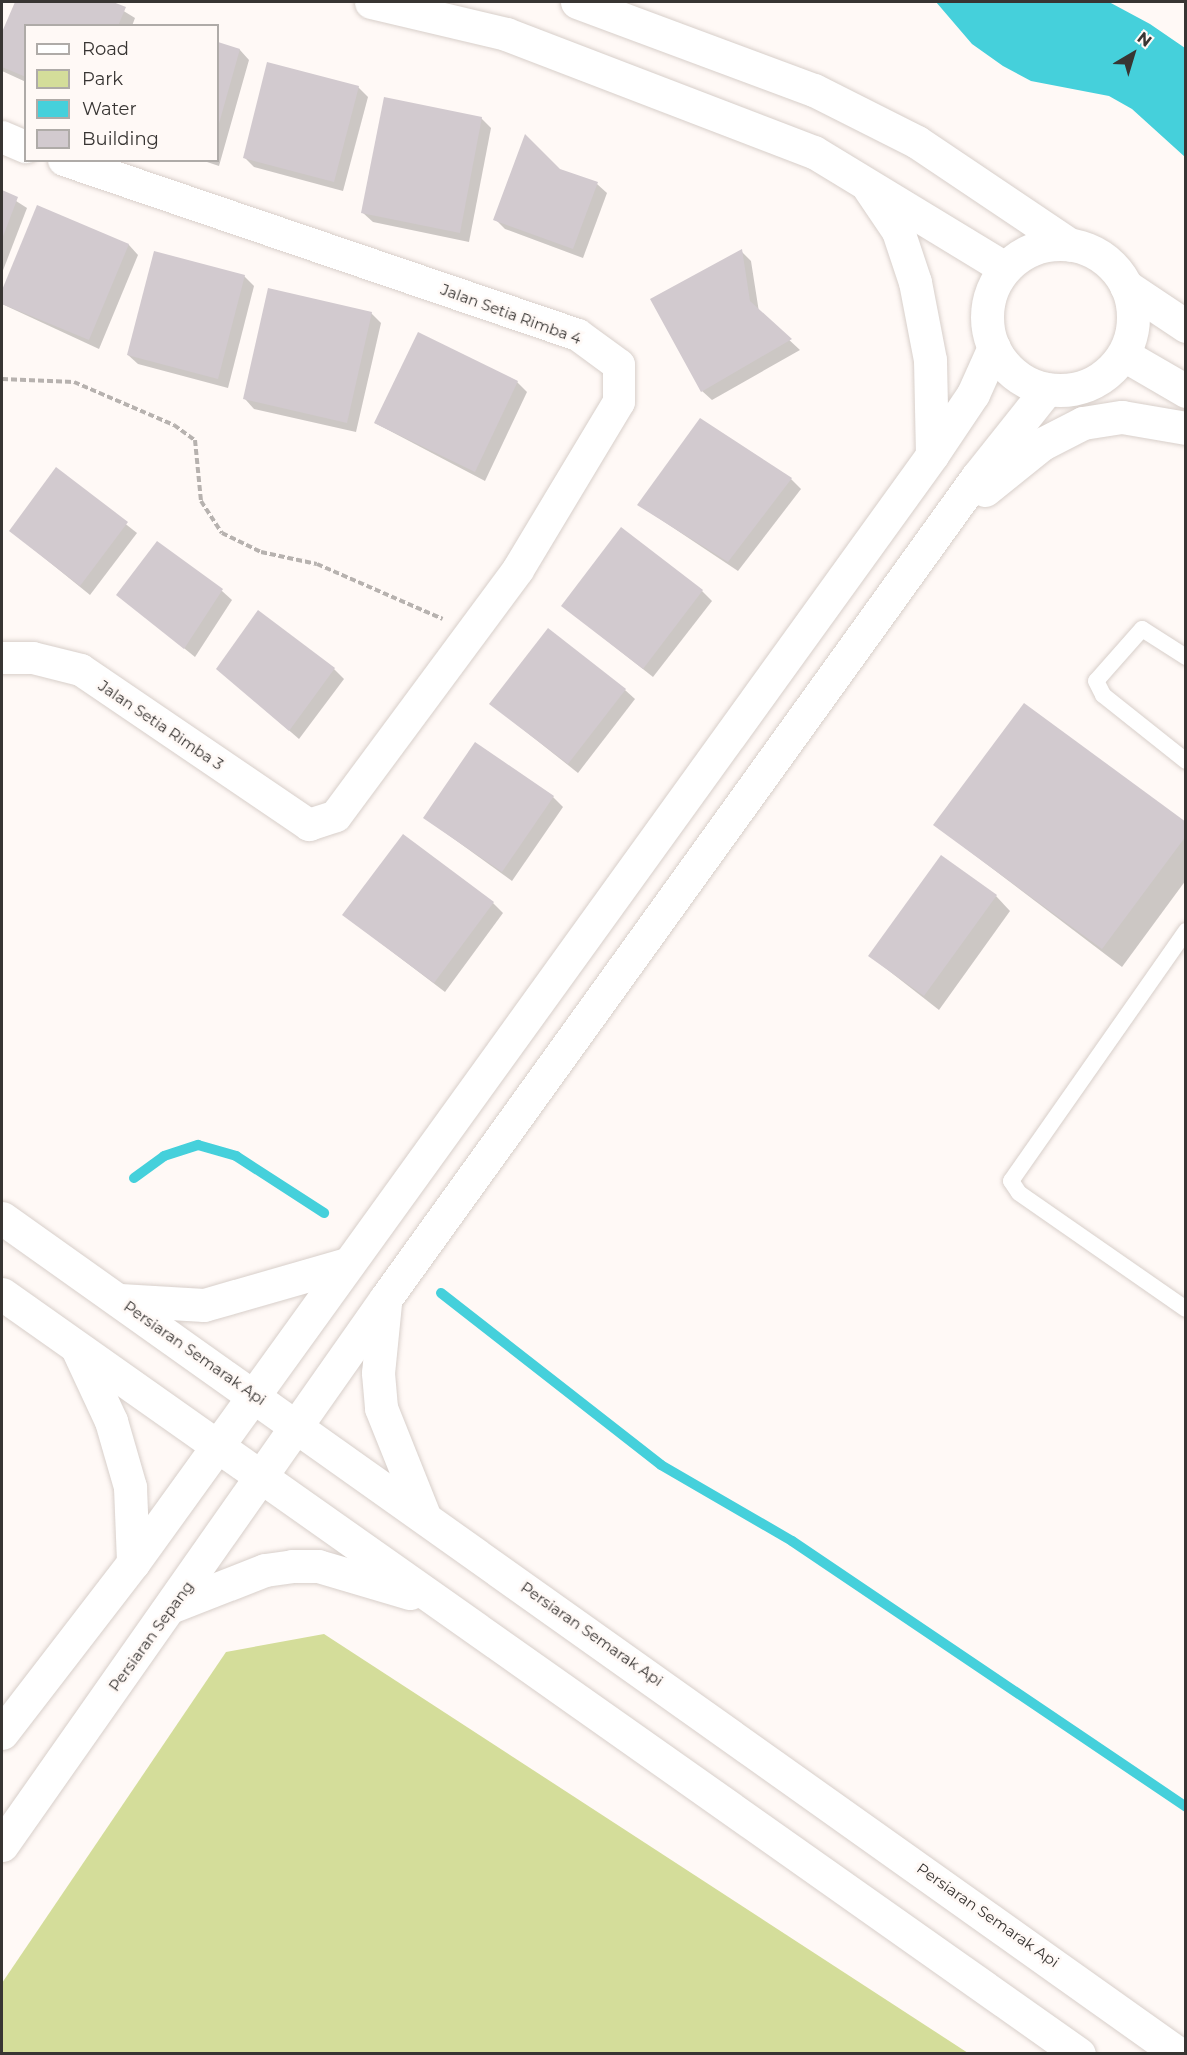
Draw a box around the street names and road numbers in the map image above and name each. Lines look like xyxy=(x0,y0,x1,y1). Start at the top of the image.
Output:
street label: Jalan Setia Rimba 4 xyxy=(438,280,584,348)
street label: Jalan Setia Rimba 3 xyxy=(95,677,227,773)
street label: Persiaran Semarak Api xyxy=(120,1297,270,1409)
street label: Persiaran Sepang xyxy=(105,1577,197,1695)
street label: Persiaran Semarak Api xyxy=(517,1578,667,1690)
street label: Persiaran Semarak Api xyxy=(913,1859,1063,1971)

